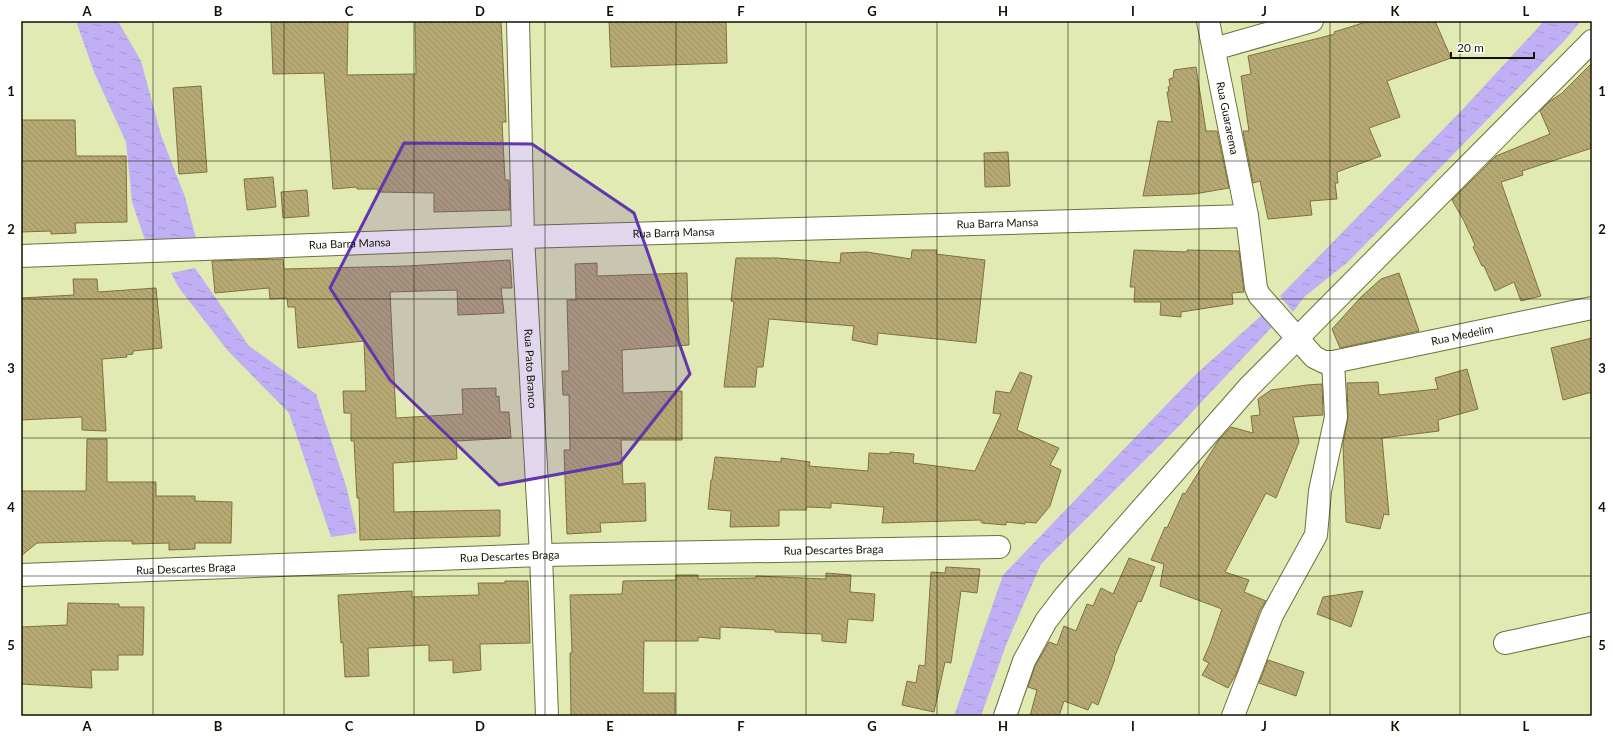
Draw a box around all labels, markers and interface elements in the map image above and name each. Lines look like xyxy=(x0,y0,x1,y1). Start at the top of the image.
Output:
text: A xyxy=(81,3,92,19)
text: B xyxy=(214,3,223,19)
text: C xyxy=(345,3,354,19)
text: D xyxy=(475,3,485,19)
text: E xyxy=(606,3,614,19)
text: F xyxy=(737,3,745,19)
text: G xyxy=(867,3,877,19)
text: H xyxy=(998,3,1008,19)
text: I xyxy=(1131,3,1135,19)
text: J xyxy=(1261,3,1267,19)
text: K xyxy=(1391,3,1401,19)
text: L xyxy=(1523,3,1530,19)
scale bar xyxy=(1451,34,1534,60)
text: 20 m xyxy=(1457,40,1484,55)
street label: Rua Guararema xyxy=(1214,80,1242,156)
text: 1 xyxy=(7,83,15,99)
text: 1 xyxy=(1598,83,1606,99)
street label: Rua Barra Mansa xyxy=(956,215,1038,230)
text: 2 xyxy=(7,221,15,237)
text: 2 xyxy=(1598,221,1606,237)
street label: Rua Barra Mansa xyxy=(633,224,715,240)
street label: Rua Barra Mansa xyxy=(309,235,391,251)
street label: Rua Medelim xyxy=(1430,322,1494,347)
street label: Rua Pato Branco xyxy=(522,328,540,409)
text: 3 xyxy=(7,360,15,376)
text: 3 xyxy=(1598,360,1606,376)
text: 4 xyxy=(7,499,15,515)
text: 4 xyxy=(1598,499,1606,515)
street label: Rua Descartes Braga xyxy=(784,542,883,557)
street label: Rua Descartes Braga xyxy=(460,548,560,564)
street label: Rua Descartes Braga xyxy=(136,560,236,577)
text: 5 xyxy=(7,637,15,653)
text: 5 xyxy=(1598,637,1606,653)
text: A xyxy=(81,718,92,734)
text: B xyxy=(214,718,223,734)
text: C xyxy=(345,718,354,734)
text: D xyxy=(475,718,485,734)
text: E xyxy=(606,718,614,734)
text: F xyxy=(737,718,745,734)
text: G xyxy=(867,718,877,734)
text: H xyxy=(998,718,1008,734)
text: I xyxy=(1131,718,1135,734)
text: J xyxy=(1261,718,1267,734)
text: K xyxy=(1391,718,1401,734)
text: L xyxy=(1523,718,1530,734)

